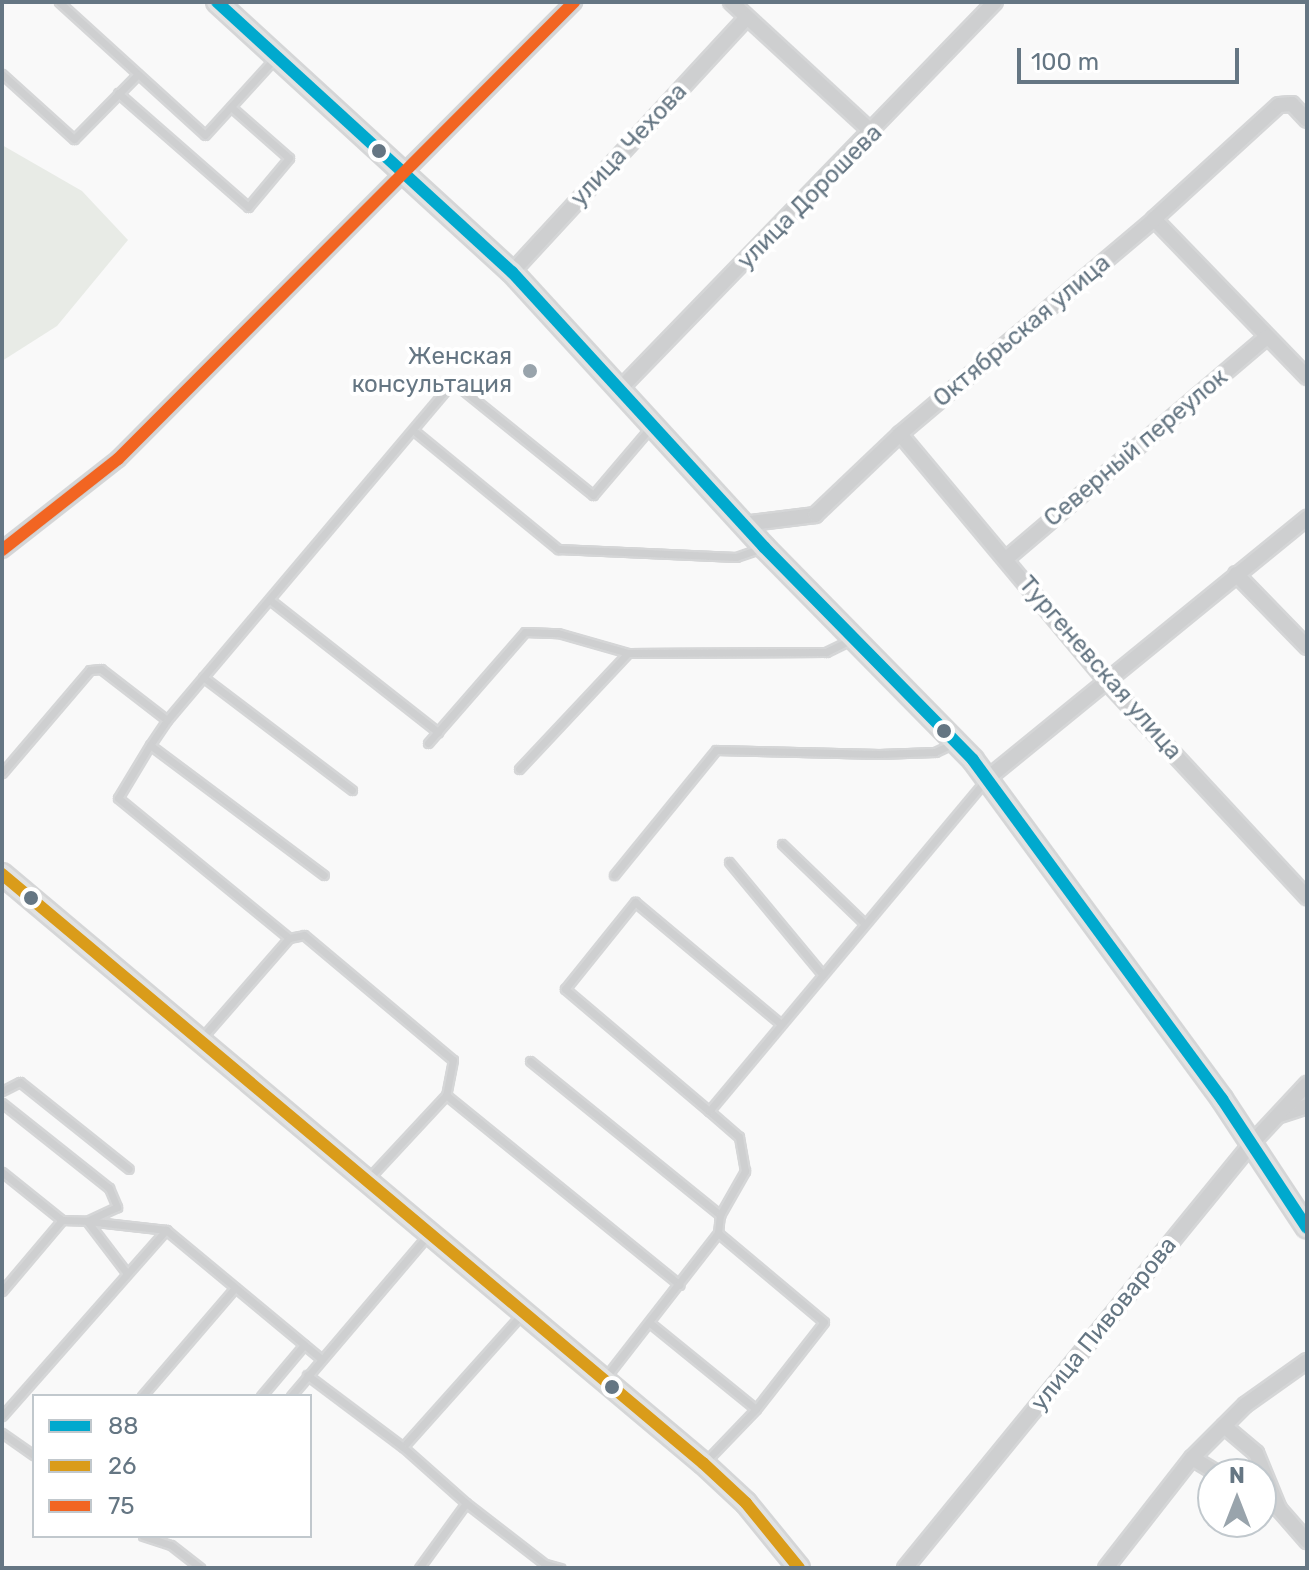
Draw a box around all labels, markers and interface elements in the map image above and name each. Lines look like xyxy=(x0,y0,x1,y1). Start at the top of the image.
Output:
scale bar xyxy=(1021,32,1243,82)
text: 100 m xyxy=(1031,48,1099,76)
street label: улица Чехова xyxy=(565,78,693,212)
street label: улица Дорошева xyxy=(732,119,888,275)
unlabelled marker xyxy=(371,143,387,159)
street label: Октябрьская улица xyxy=(928,249,1116,413)
place label: Женская консультация xyxy=(352,343,512,399)
marker: Женская консультация xyxy=(519,360,541,382)
street label: Северный переулок xyxy=(1038,363,1234,533)
street label: Тургеневская улица xyxy=(1012,570,1188,766)
unlabelled marker xyxy=(936,723,952,739)
unlabelled marker xyxy=(23,890,39,906)
street label: улица Пивоварова xyxy=(1025,1231,1183,1417)
unlabelled marker xyxy=(604,1379,620,1395)
legend xyxy=(32,1394,312,1538)
text: 88 xyxy=(108,1412,139,1440)
text: 26 xyxy=(108,1452,137,1480)
north arrow xyxy=(1197,1458,1277,1538)
text: N xyxy=(1229,1462,1245,1489)
text: 75 xyxy=(108,1492,135,1520)

